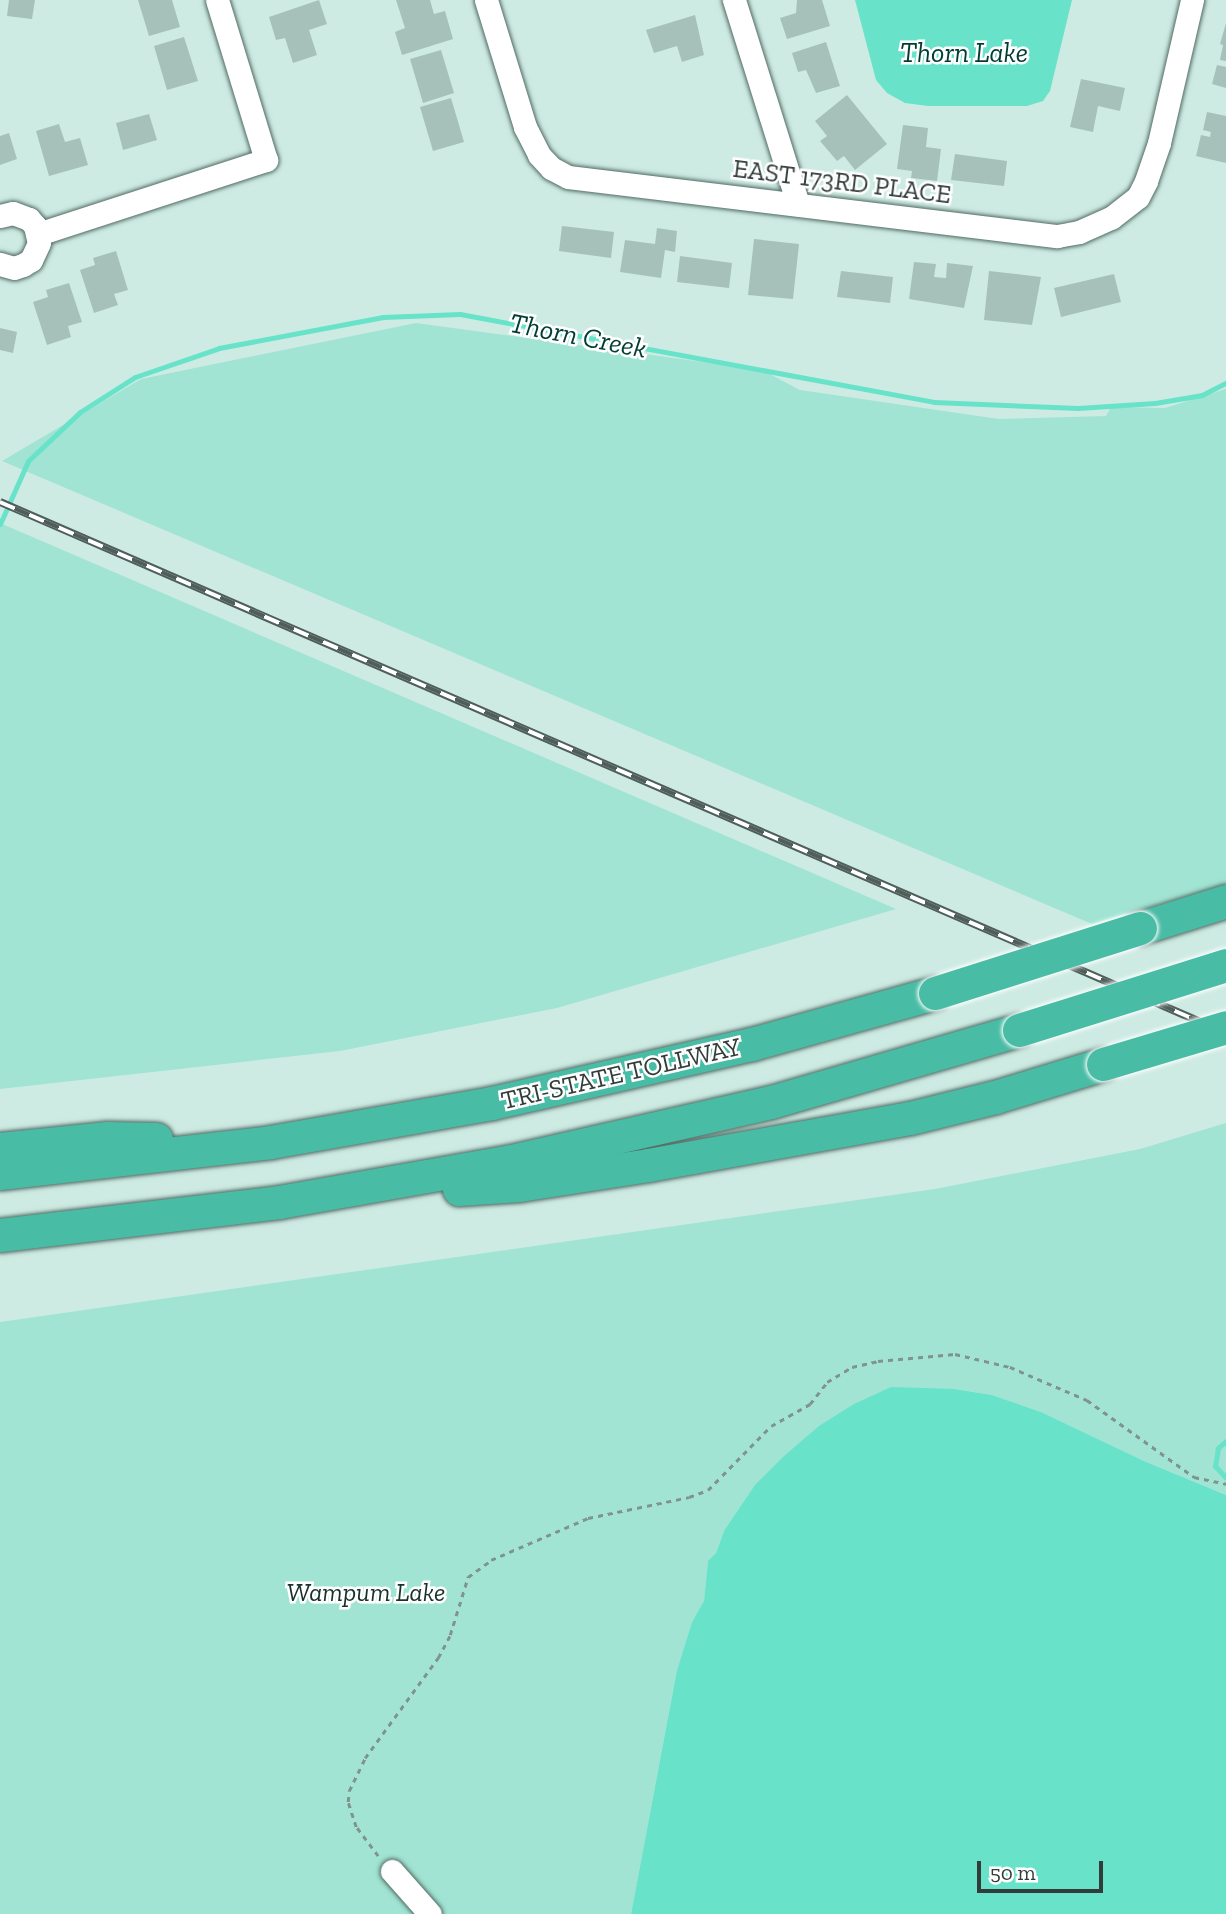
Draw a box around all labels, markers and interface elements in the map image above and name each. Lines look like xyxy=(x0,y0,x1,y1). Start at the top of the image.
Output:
water label: Thorn Lake xyxy=(900,36,1028,70)
street label: EAST 173RD PLACE xyxy=(731,153,953,211)
water label: Thorn Creek xyxy=(507,306,649,366)
street label: TRI-STATE TOLLWAY xyxy=(498,1031,744,1117)
park label: Wampum Lake xyxy=(287,1577,445,1609)
scale bar xyxy=(981,1848,1107,1892)
text: 50 m xyxy=(990,1860,1036,1885)

